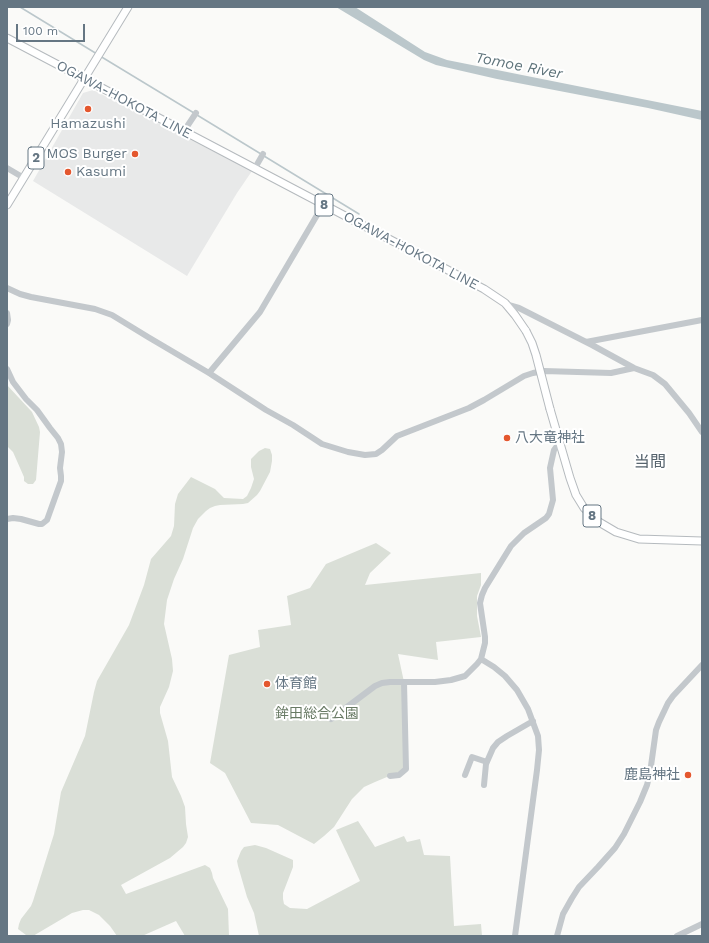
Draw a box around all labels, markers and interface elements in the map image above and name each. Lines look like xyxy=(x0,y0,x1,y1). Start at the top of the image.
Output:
scale bar xyxy=(18,16,87,42)
text: 100 m xyxy=(23,24,58,38)
water label: Tomoe River xyxy=(474,49,564,83)
street label: OGAWA-HOKOTA LINE xyxy=(53,57,195,143)
marker: Hamazushi xyxy=(83,104,93,114)
place label: Hamazushi xyxy=(50,116,126,132)
place label: MOS Burger xyxy=(46,146,127,162)
road number: 2 xyxy=(28,147,44,169)
marker: MOS Burger xyxy=(130,149,140,159)
place label: Kasumi xyxy=(76,164,126,180)
marker: Kasumi xyxy=(63,167,73,177)
road number: 8 xyxy=(315,194,333,216)
street label: OGAWA-HOKOTA LINE xyxy=(340,208,482,294)
place label: 八大竜神社 xyxy=(515,430,585,446)
marker: 八大竜神社 xyxy=(502,433,512,443)
district label: 当間 xyxy=(634,452,666,472)
road number: 8 xyxy=(583,505,601,527)
place label: 体育館 xyxy=(275,676,317,692)
marker: 体育館 xyxy=(262,679,272,689)
park label: 鉾田総合公園 xyxy=(275,706,359,722)
place label: 鹿島神社 xyxy=(624,767,680,783)
marker: 鹿島神社 xyxy=(683,770,693,780)

